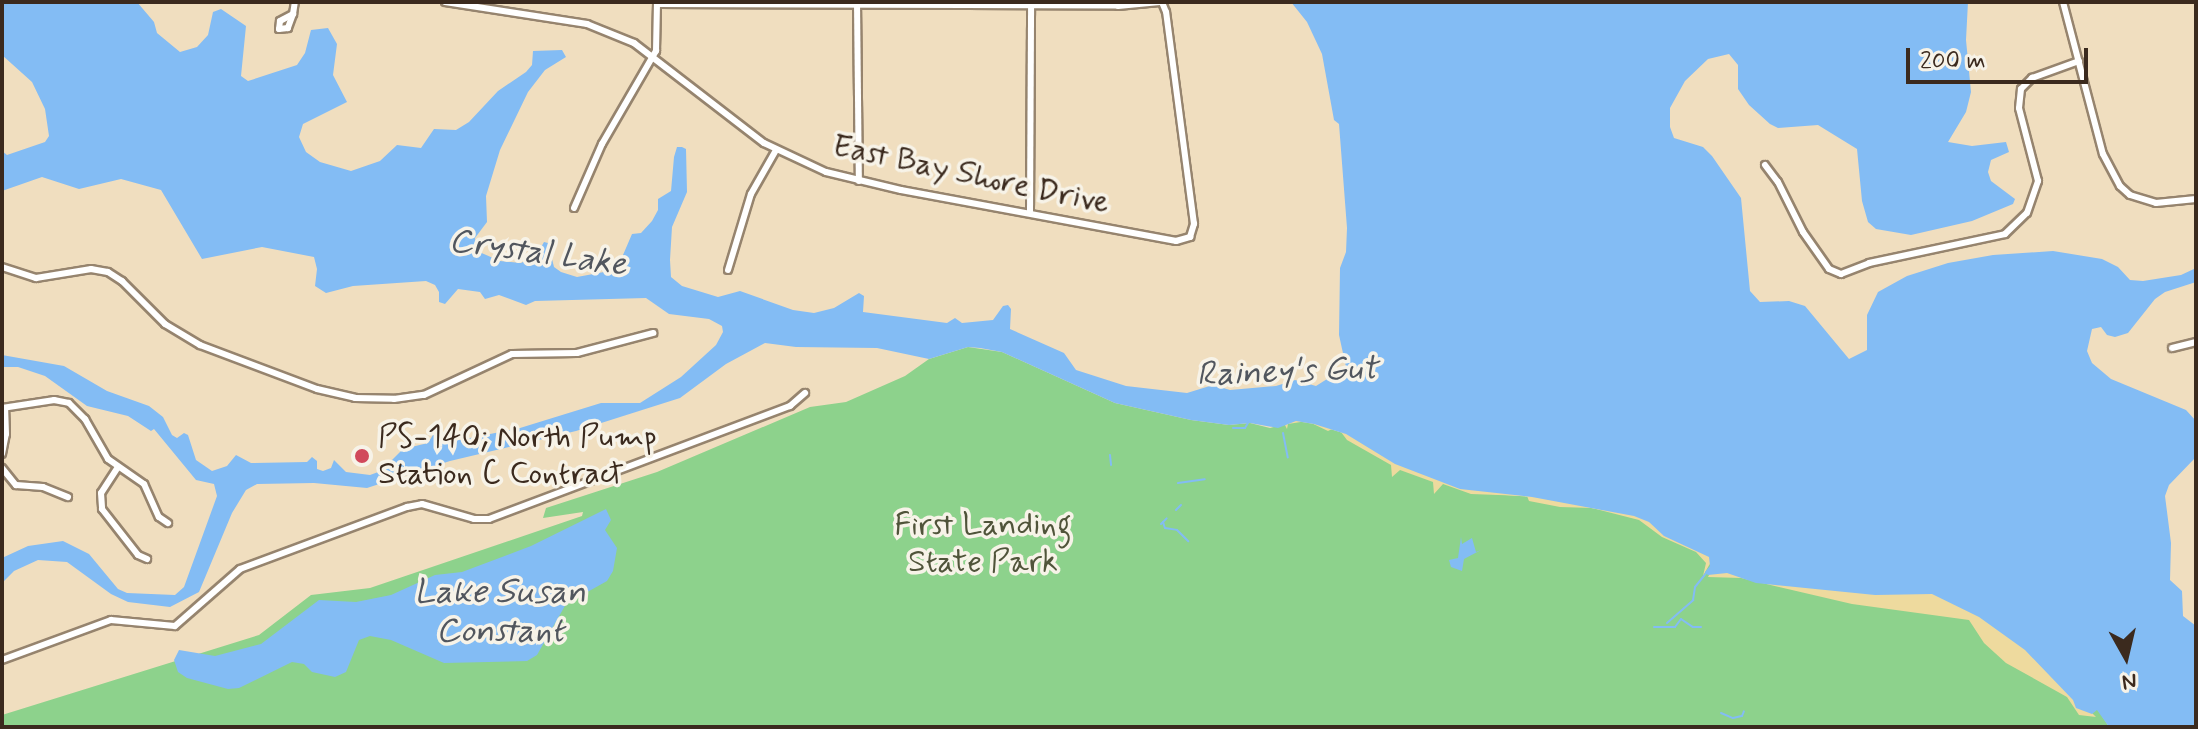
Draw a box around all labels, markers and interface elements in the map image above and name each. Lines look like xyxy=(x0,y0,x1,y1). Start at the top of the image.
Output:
scale bar xyxy=(1910,32,2092,82)
text: 200 m xyxy=(1920,46,1986,77)
street label: East Bay Shore Drive xyxy=(830,127,1112,223)
water label: Crystal Lake xyxy=(444,220,632,286)
water label: Rainey's Gut xyxy=(1197,349,1377,395)
place label: PS-140; North Pump Station C Contract xyxy=(378,419,657,494)
marker: PS-140; North Pump Station C Contract xyxy=(353,447,371,465)
park label: First Landing State Park xyxy=(894,507,1072,582)
water label: Lake Susan Constant xyxy=(412,572,588,652)
north arrow xyxy=(2086,617,2166,697)
text: N xyxy=(2120,666,2139,696)

